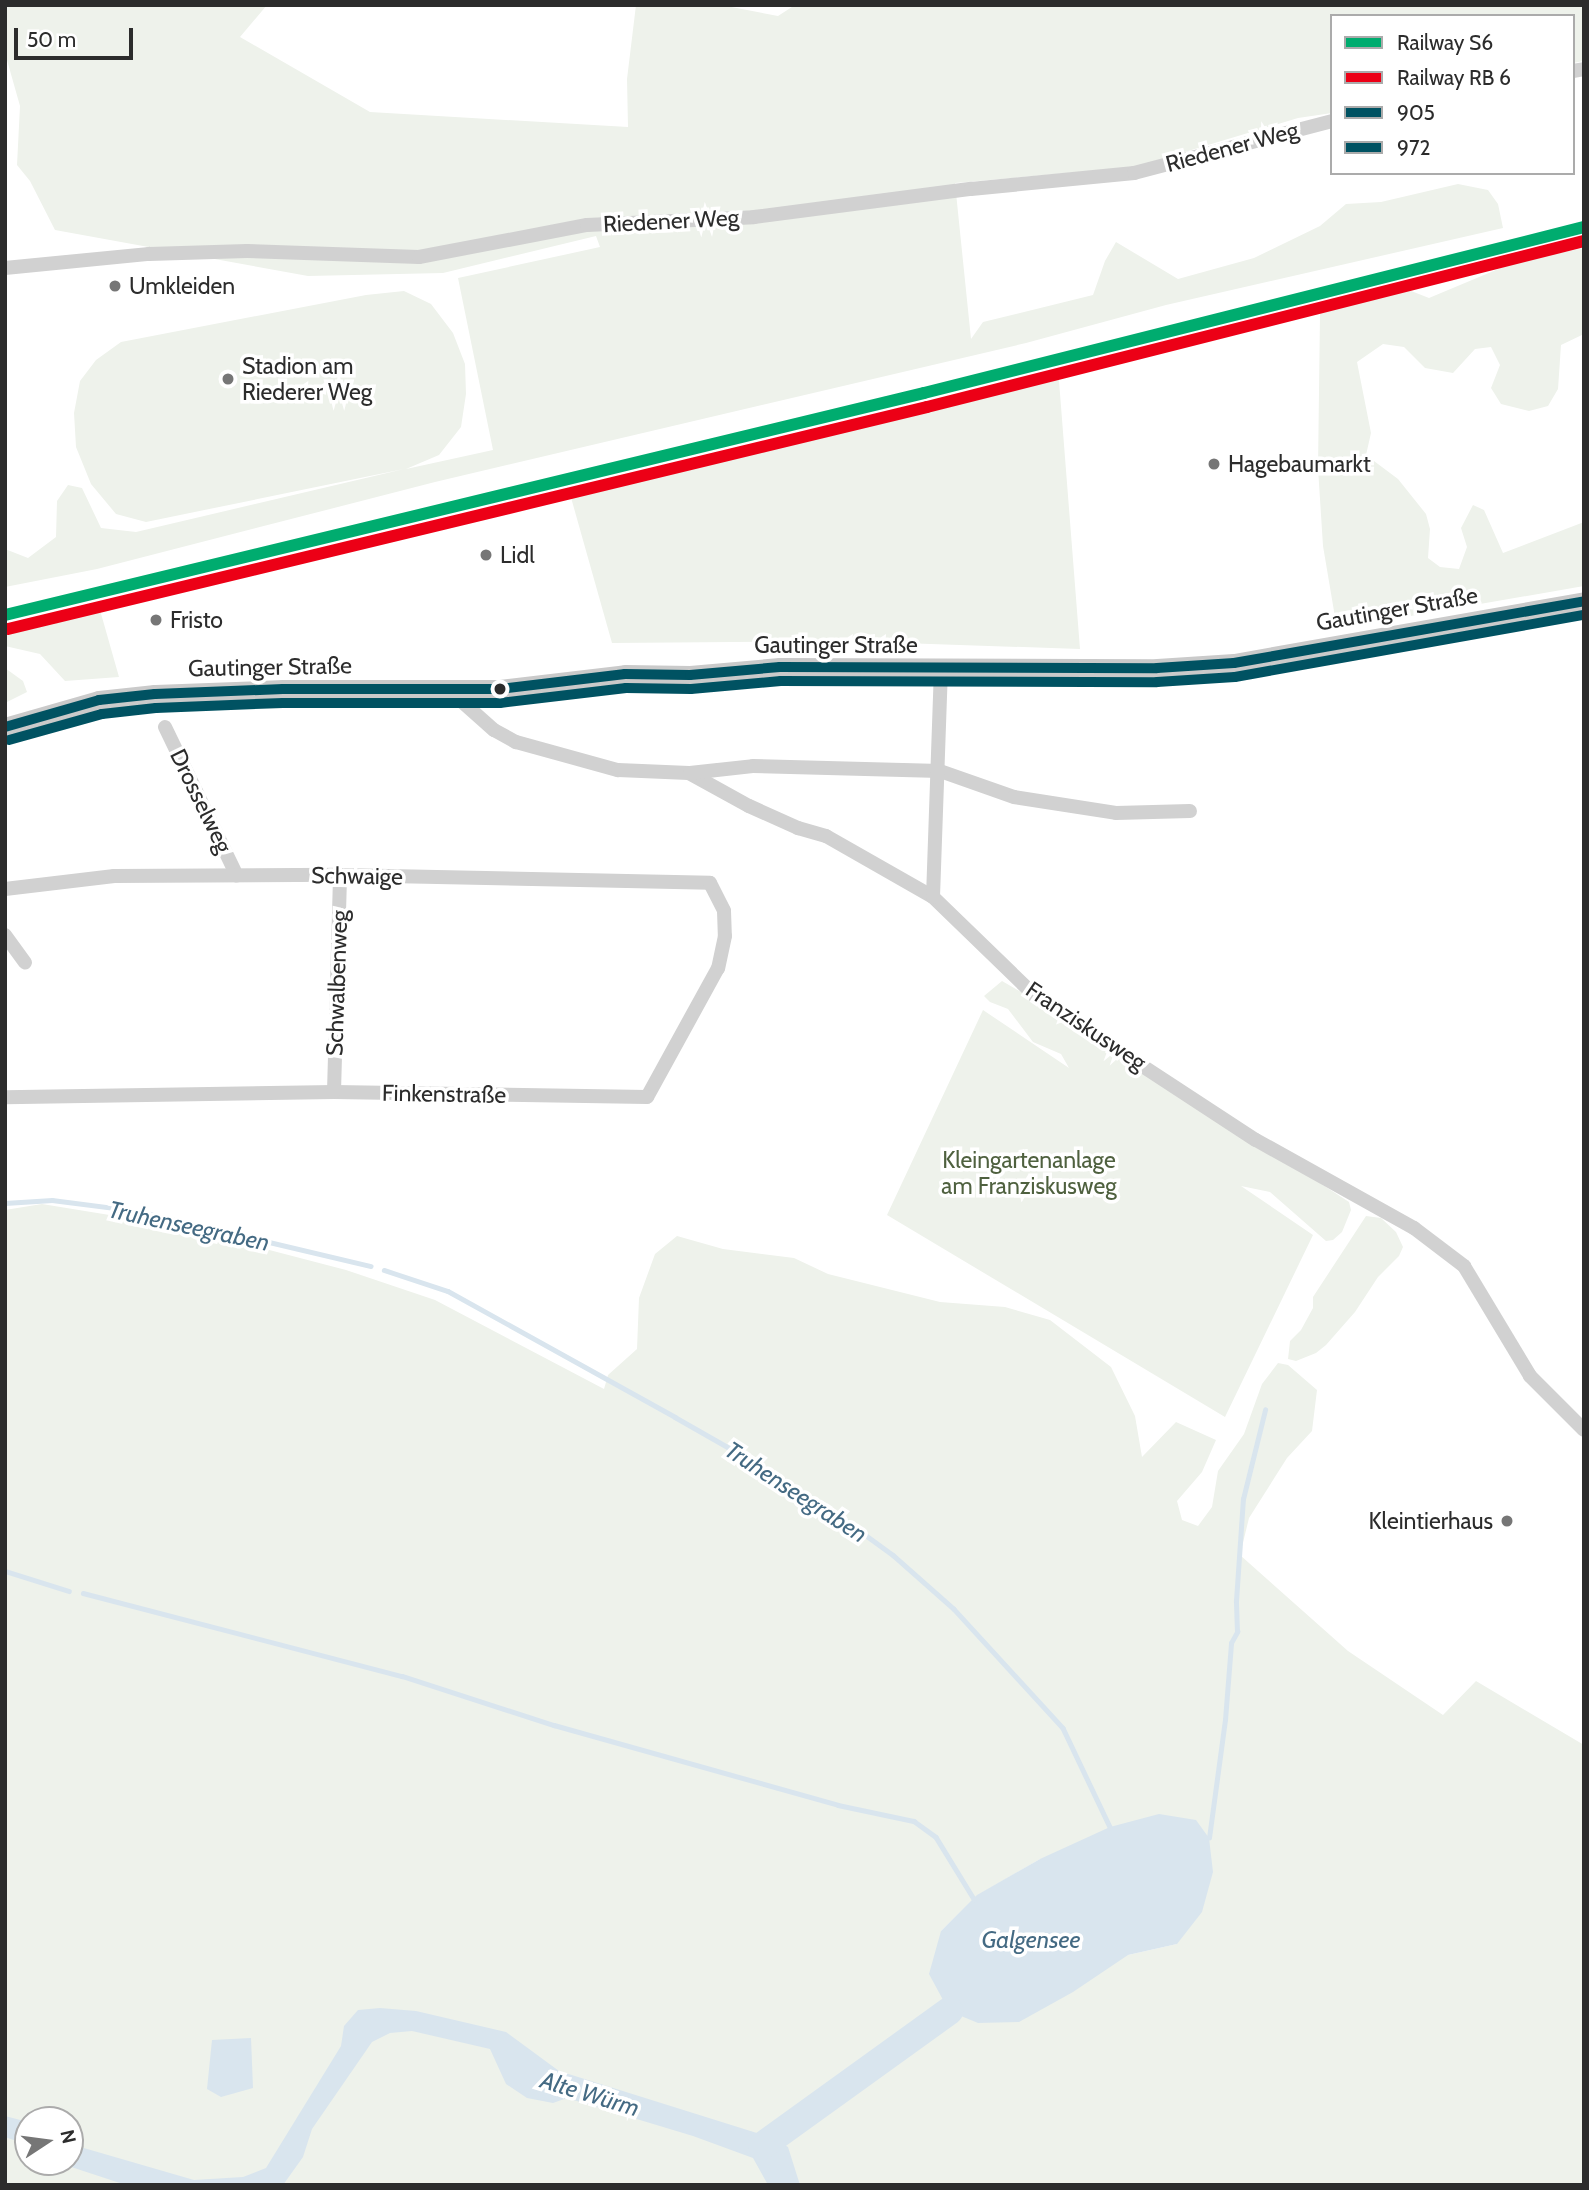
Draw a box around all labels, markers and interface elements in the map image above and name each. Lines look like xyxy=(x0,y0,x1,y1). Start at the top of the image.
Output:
scale bar xyxy=(18,14,136,58)
legend xyxy=(1330,14,1575,175)
text: 50 m xyxy=(27,27,76,52)
text: Railway S6 xyxy=(1397,30,1493,55)
text: Railway RB 6 xyxy=(1397,65,1511,90)
text: 905 xyxy=(1397,100,1435,125)
street label: Riedener Weg xyxy=(1163,116,1301,178)
text: 972 xyxy=(1397,135,1431,160)
street label: Riedener Weg xyxy=(602,204,740,238)
place label: Umkleiden xyxy=(129,272,235,300)
marker: Umkleiden xyxy=(107,278,123,294)
place label: Stadion am Riederer Weg xyxy=(242,352,372,406)
marker: Stadion am Riederer Weg xyxy=(220,371,236,387)
place label: Hagebaumarkt xyxy=(1228,450,1371,478)
marker: Hagebaumarkt xyxy=(1206,456,1222,472)
place label: Lidl xyxy=(500,541,535,569)
marker: Lidl xyxy=(478,547,494,563)
street label: Gautinger Straße xyxy=(1314,581,1480,637)
place label: Fristo xyxy=(170,606,223,634)
marker: Fristo xyxy=(148,612,164,628)
street label: Gautinger Straße xyxy=(754,631,918,659)
street label: Gautinger Straße xyxy=(188,652,352,682)
unlabelled marker xyxy=(493,682,507,696)
street label: Drosselweg xyxy=(164,745,238,857)
street label: Schwaige xyxy=(311,861,403,891)
street label: Schwalbenweg xyxy=(321,909,353,1057)
street label: Franziskusweg xyxy=(1021,976,1151,1076)
street label: Finkenstraße xyxy=(382,1079,506,1109)
park label: Kleingartenanlage am Franziskusweg xyxy=(941,1146,1117,1200)
water label: Truhenseegraben xyxy=(106,1195,272,1257)
water label: Truhenseegraben xyxy=(720,1435,872,1549)
place label: Kleintierhaus xyxy=(1369,1507,1493,1535)
marker: Kleintierhaus xyxy=(1499,1513,1515,1529)
water label: Galgensee xyxy=(981,1926,1081,1954)
water label: Alte Würm xyxy=(537,2065,643,2123)
north arrow xyxy=(14,2106,84,2176)
text: N xyxy=(55,2127,81,2146)

